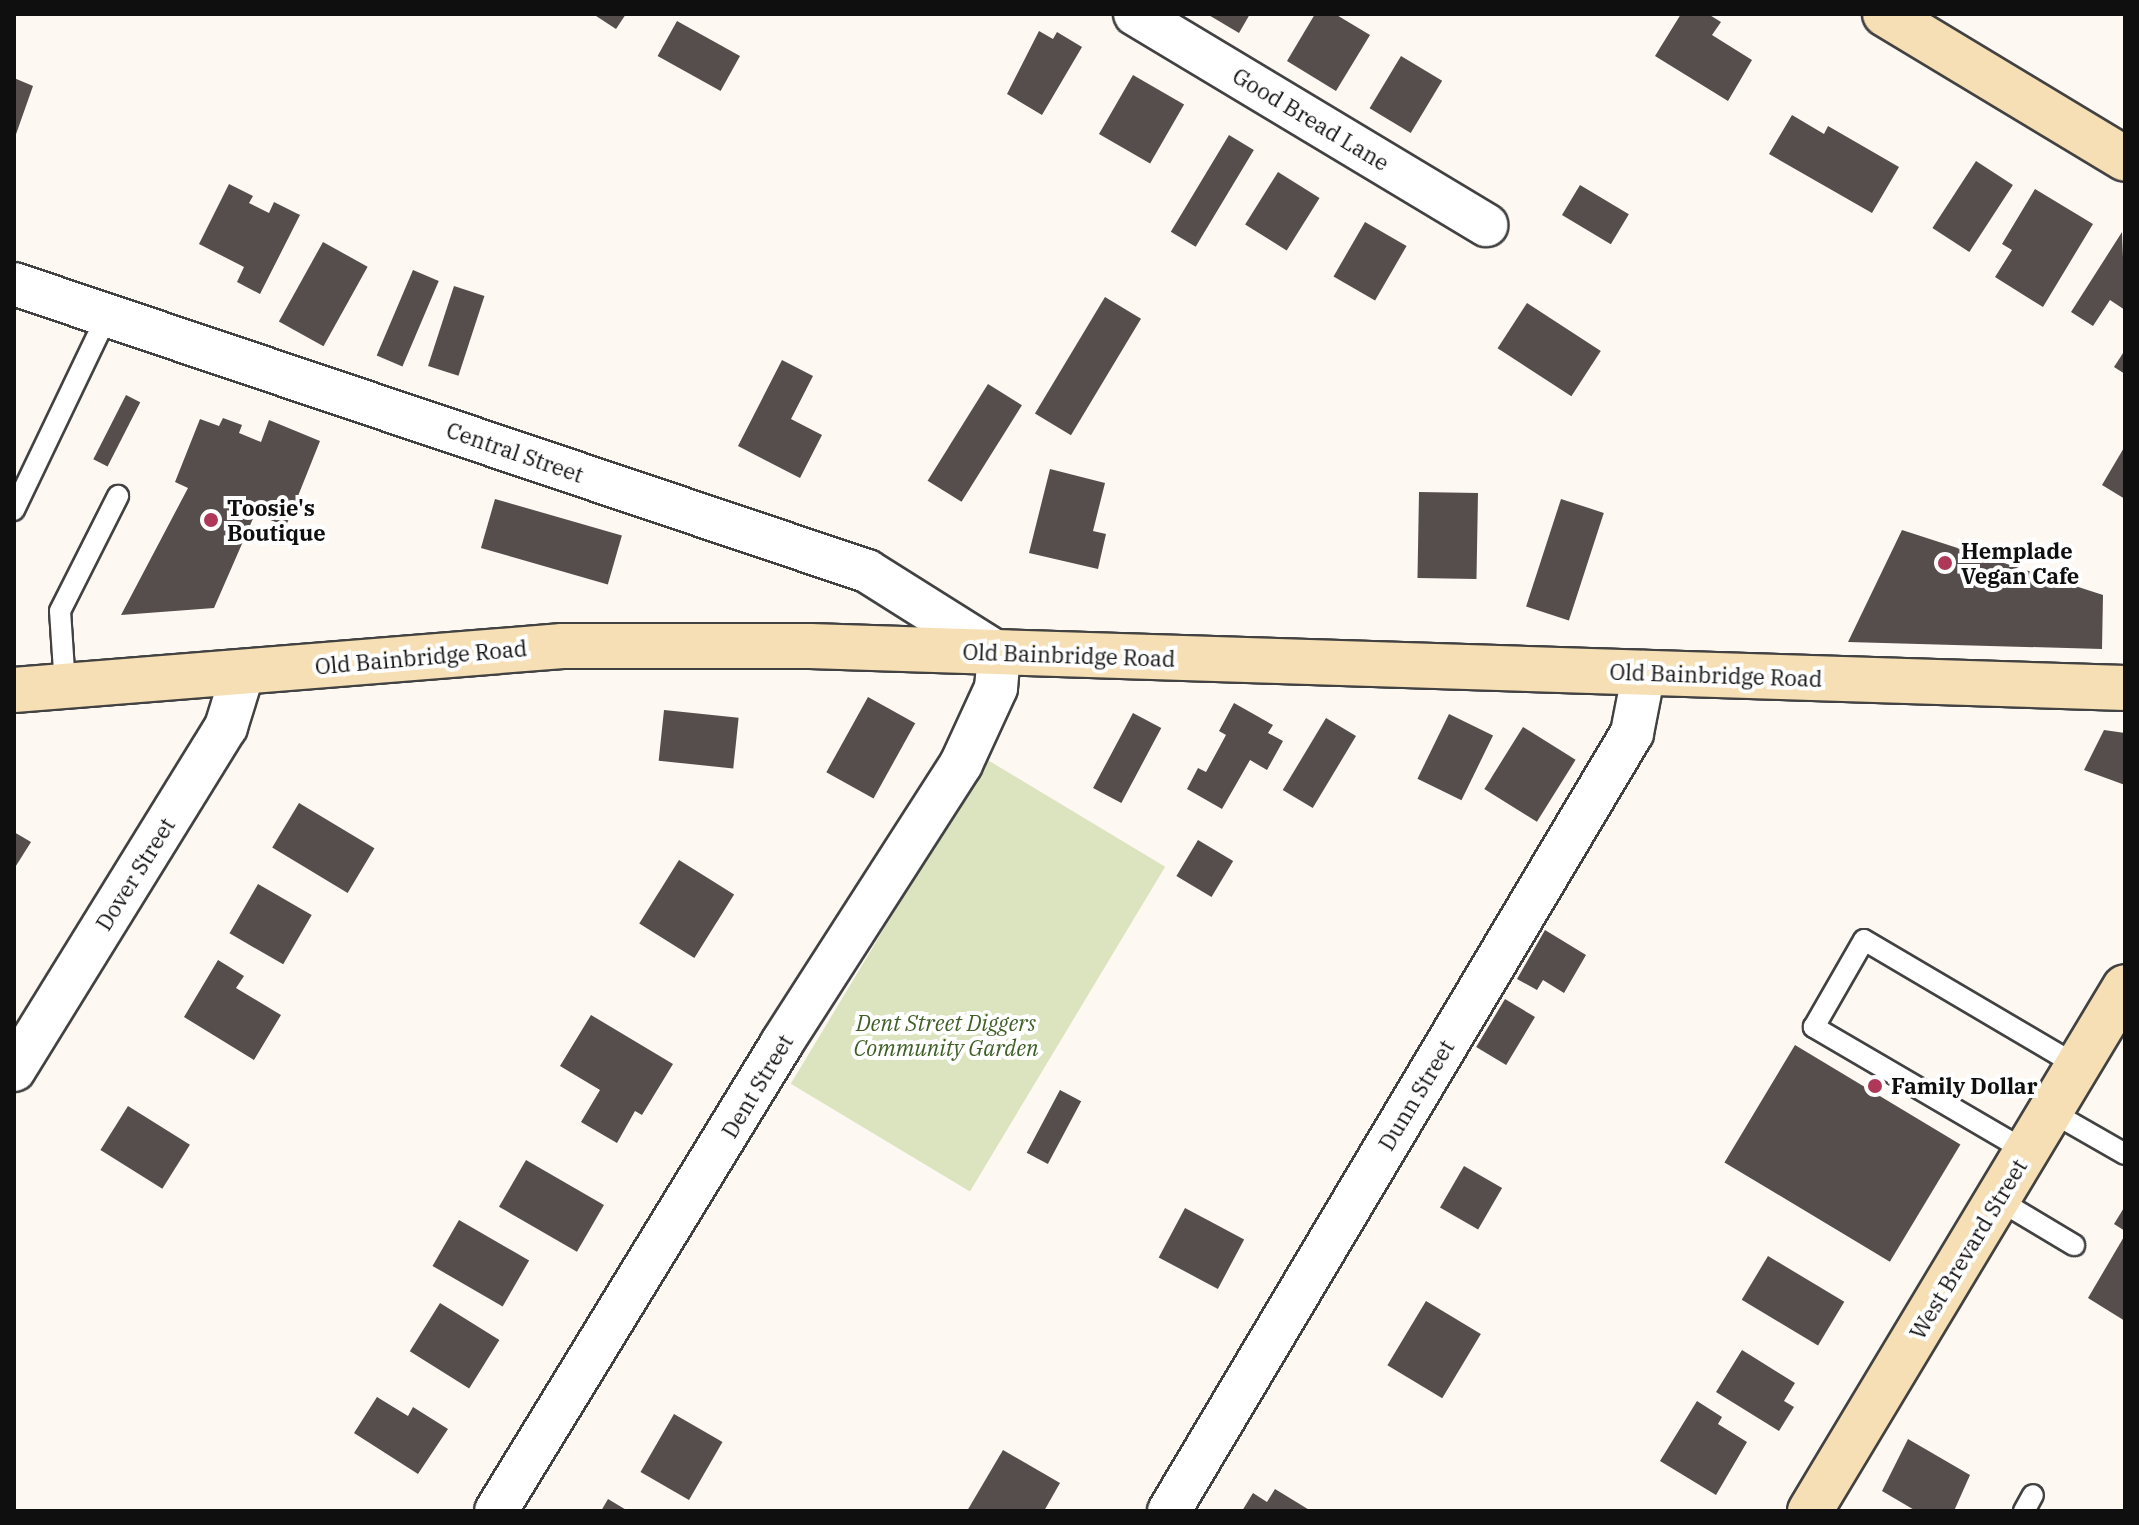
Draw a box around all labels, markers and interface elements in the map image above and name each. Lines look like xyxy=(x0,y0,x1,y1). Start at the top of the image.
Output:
street label: Good Bread Lane xyxy=(1228,62,1394,176)
street label: Central Street xyxy=(443,416,587,488)
place label: Toosie's Boutique xyxy=(227,494,326,546)
marker: Toosie's Boutique xyxy=(202,511,220,529)
place label: Hemplade Vegan Cafe xyxy=(1961,537,2079,588)
marker: Hemplade Vegan Cafe xyxy=(1936,554,1954,572)
street label: Old Bainbridge Road xyxy=(314,635,528,679)
street label: Old Bainbridge Road xyxy=(962,638,1176,672)
street label: Old Bainbridge Road xyxy=(1609,658,1823,692)
street label: Dover Street xyxy=(90,813,180,935)
park label: Dent Street Diggers Community Garden xyxy=(853,1009,1039,1060)
street label: Dent Street xyxy=(716,1029,798,1143)
street label: Dunn Street xyxy=(1373,1035,1459,1155)
place label: Family Dollar xyxy=(1891,1073,2037,1099)
marker: Family Dollar xyxy=(1866,1077,1884,1095)
street label: West Brevard Street xyxy=(1904,1154,2032,1344)

